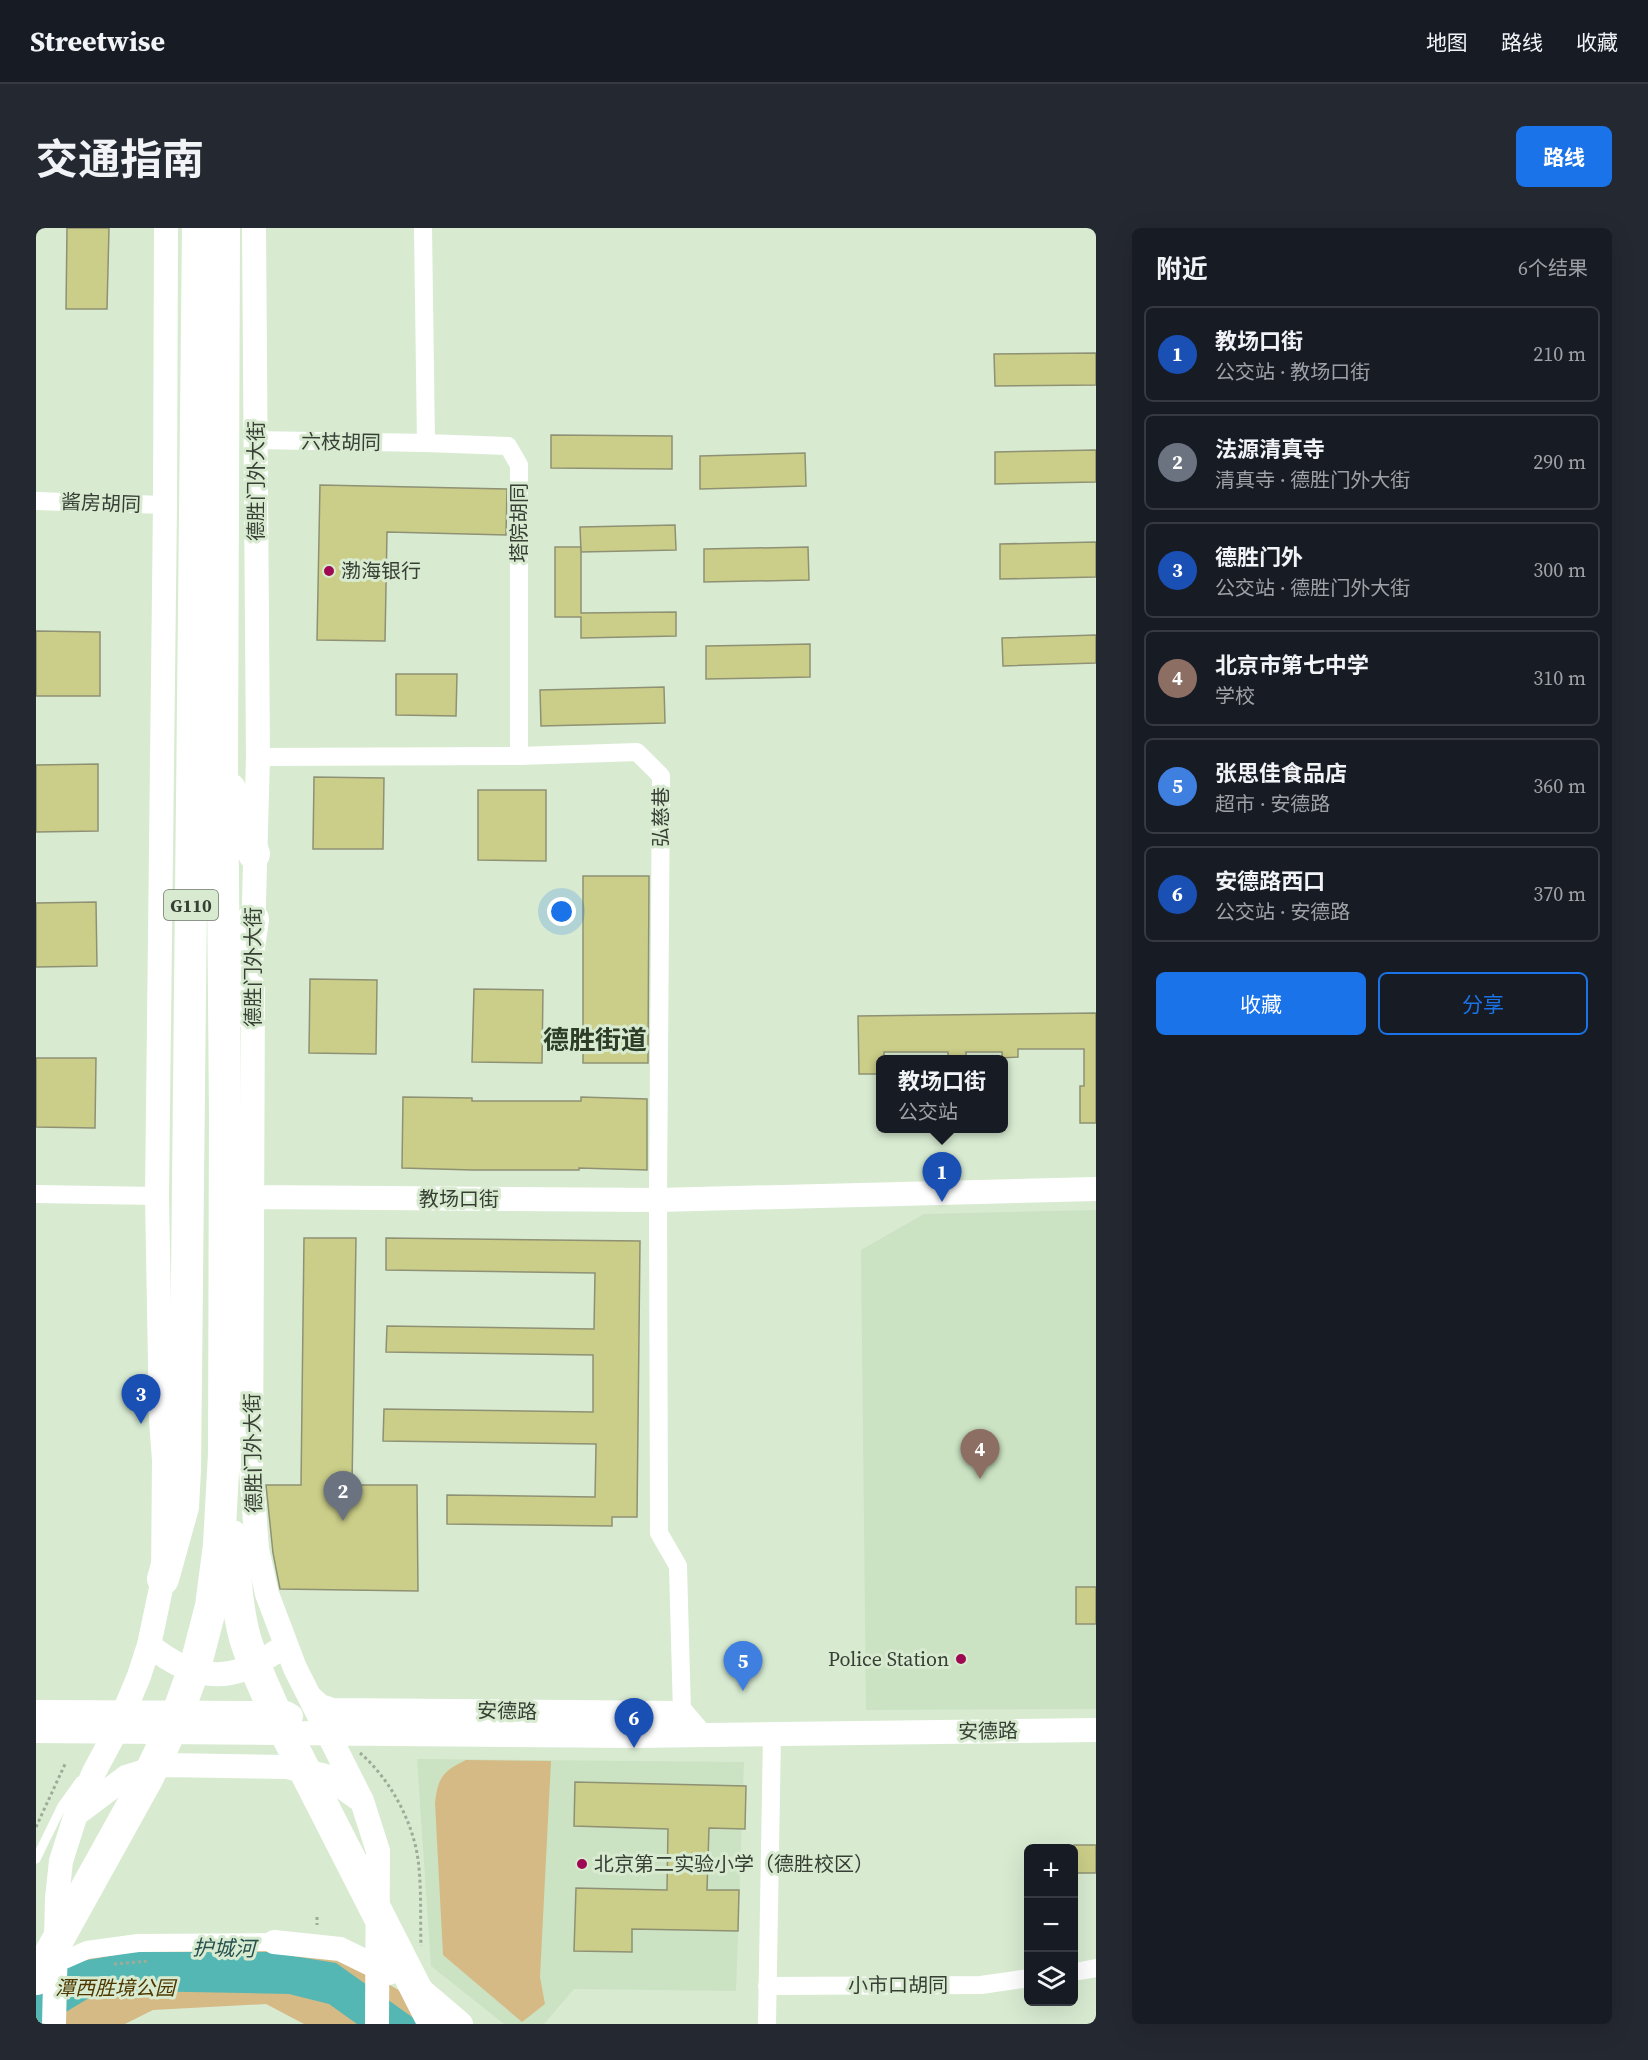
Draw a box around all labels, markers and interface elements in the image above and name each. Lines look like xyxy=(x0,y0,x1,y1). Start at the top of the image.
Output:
text: Streetwise xyxy=(30,22,165,60)
text: 地图 xyxy=(1426,28,1468,57)
text: 路线 xyxy=(1501,28,1543,57)
text: 收藏 xyxy=(1576,28,1618,57)
button: 路线 xyxy=(1516,126,1612,187)
text: 交通指南 xyxy=(36,130,204,188)
text: 附近 xyxy=(1156,251,1208,287)
text: 6个结果 xyxy=(1518,254,1588,282)
text: 教场口街 xyxy=(1215,326,1303,356)
text: 1 xyxy=(1172,340,1183,368)
text: 210 m xyxy=(1533,340,1586,368)
text: 公交站 · 教场口街 xyxy=(1215,358,1370,386)
street label: 德胜门外大街 xyxy=(242,421,270,541)
street label: 六枝胡同 xyxy=(301,427,381,457)
text: 法源清真寺 xyxy=(1215,434,1325,464)
text: 2 xyxy=(1172,448,1183,476)
text: 290 m xyxy=(1533,448,1586,476)
text: 清真寺 · 德胜门外大街 xyxy=(1215,466,1410,494)
street label: 塔院胡同 xyxy=(505,483,533,563)
street label: 酱房胡同 xyxy=(61,488,141,518)
text: 德胜门外 xyxy=(1215,542,1303,572)
text: 3 xyxy=(1172,556,1183,584)
text: 300 m xyxy=(1533,556,1586,584)
place label: 渤海银行 xyxy=(341,557,421,585)
marker: 渤海银行 xyxy=(322,564,336,578)
text: 公交站 · 德胜门外大街 xyxy=(1215,574,1410,602)
text: 北京市第七中学 xyxy=(1215,650,1369,680)
text: 4 xyxy=(1172,664,1183,692)
text: 310 m xyxy=(1533,664,1586,692)
text: 学校 xyxy=(1215,682,1255,710)
text: 张思佳食品店 xyxy=(1215,758,1347,788)
text: 5 xyxy=(1172,772,1183,800)
text: 360 m xyxy=(1533,772,1586,800)
street label: 弘慈巷 xyxy=(647,787,675,847)
text: 超市 · 安德路 xyxy=(1215,790,1330,818)
text: 安德路西口 xyxy=(1215,866,1325,896)
text: 6 xyxy=(1172,880,1183,908)
text: 370 m xyxy=(1533,880,1586,908)
road number: G110 xyxy=(164,890,218,920)
your location xyxy=(547,897,576,926)
text: 公交站 · 安德路 xyxy=(1215,898,1350,926)
street label: 德胜门外大街 xyxy=(239,907,267,1027)
button: 收藏 xyxy=(1156,972,1366,1035)
button: 分享 xyxy=(1378,972,1588,1035)
district label: 德胜街道 xyxy=(543,1022,647,1058)
popup xyxy=(876,1055,1008,1133)
text: 教场口街 xyxy=(898,1066,986,1096)
text: 公交站 xyxy=(898,1098,958,1126)
pin: 1 xyxy=(922,1152,962,1202)
street label: 教场口街 xyxy=(419,1185,499,1213)
pin: 3 xyxy=(122,1374,160,1424)
street label: 德胜门外大街 xyxy=(238,1393,268,1513)
pin: 4 xyxy=(960,1430,1000,1479)
pin: 2 xyxy=(324,1472,362,1521)
pin: 5 xyxy=(724,1642,762,1691)
place label: Police Station xyxy=(828,1645,949,1673)
marker: Police Station xyxy=(954,1652,968,1666)
street label: 安德路 xyxy=(477,1696,537,1726)
pin: 6 xyxy=(614,1698,654,1748)
street label: 安德路 xyxy=(958,1716,1018,1746)
map controls xyxy=(1024,1844,1078,2006)
button: + xyxy=(1024,1844,1078,1898)
place label: 北京第二实验小学（德胜校区） xyxy=(594,1850,874,1878)
marker: 北京第二实验小学（德胜校区） xyxy=(575,1857,589,1871)
button: − xyxy=(1024,1898,1078,1952)
water label: 护城河 xyxy=(192,1933,260,1963)
button: layers xyxy=(1024,1952,1078,2006)
street label: 小市口胡同 xyxy=(848,1971,948,1999)
park label: 潭西胜境公园 xyxy=(55,1974,178,2002)

